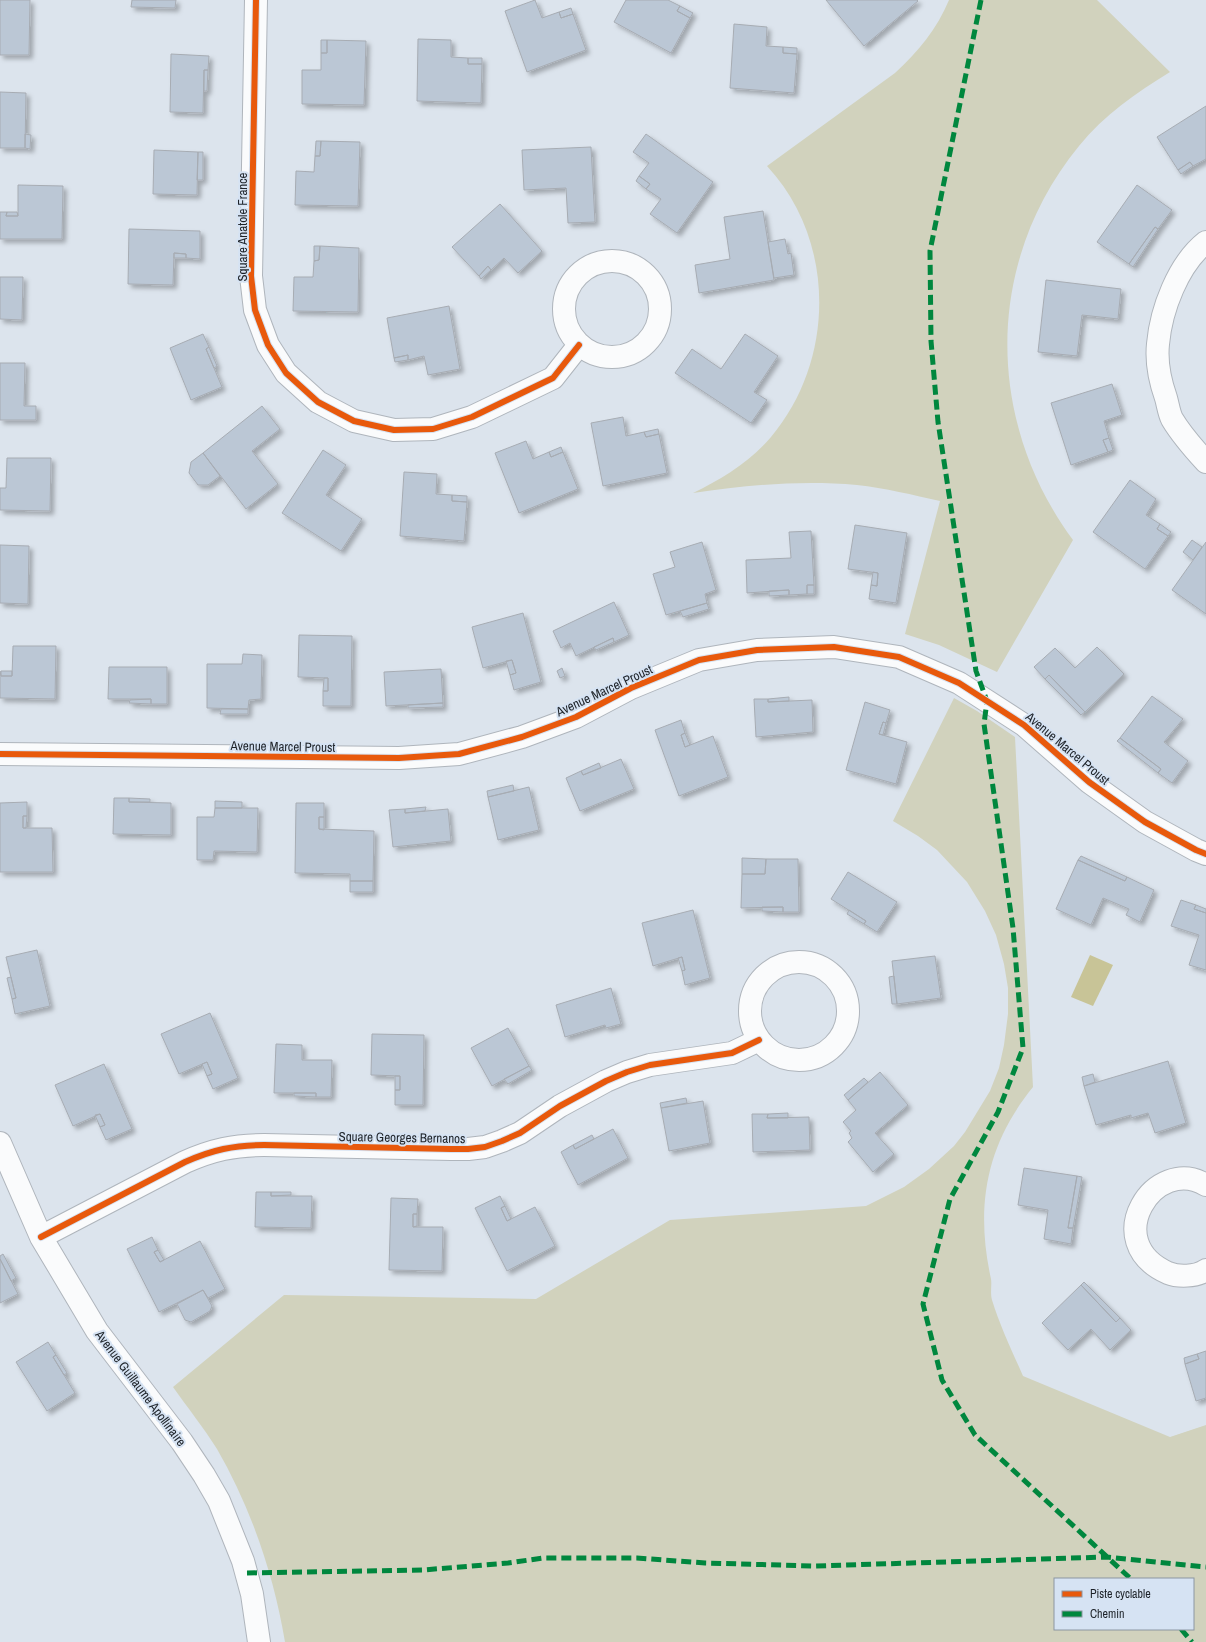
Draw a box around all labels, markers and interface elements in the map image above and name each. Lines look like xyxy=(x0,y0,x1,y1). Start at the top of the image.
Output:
street label: Square Anatole France xyxy=(234,172,251,282)
street label: Avenue Marcel Proust xyxy=(552,661,655,721)
street label: Avenue Marcel Proust xyxy=(1021,708,1113,789)
street label: Avenue Marcel Proust xyxy=(229,737,336,756)
street label: Square Georges Bernanos xyxy=(338,1128,466,1147)
street label: Avenue Guillaume Apollinaire xyxy=(91,1326,190,1450)
legend xyxy=(1054,1578,1194,1630)
text: Piste cyclable xyxy=(1090,1586,1151,1602)
text: Chemin xyxy=(1090,1606,1124,1622)

